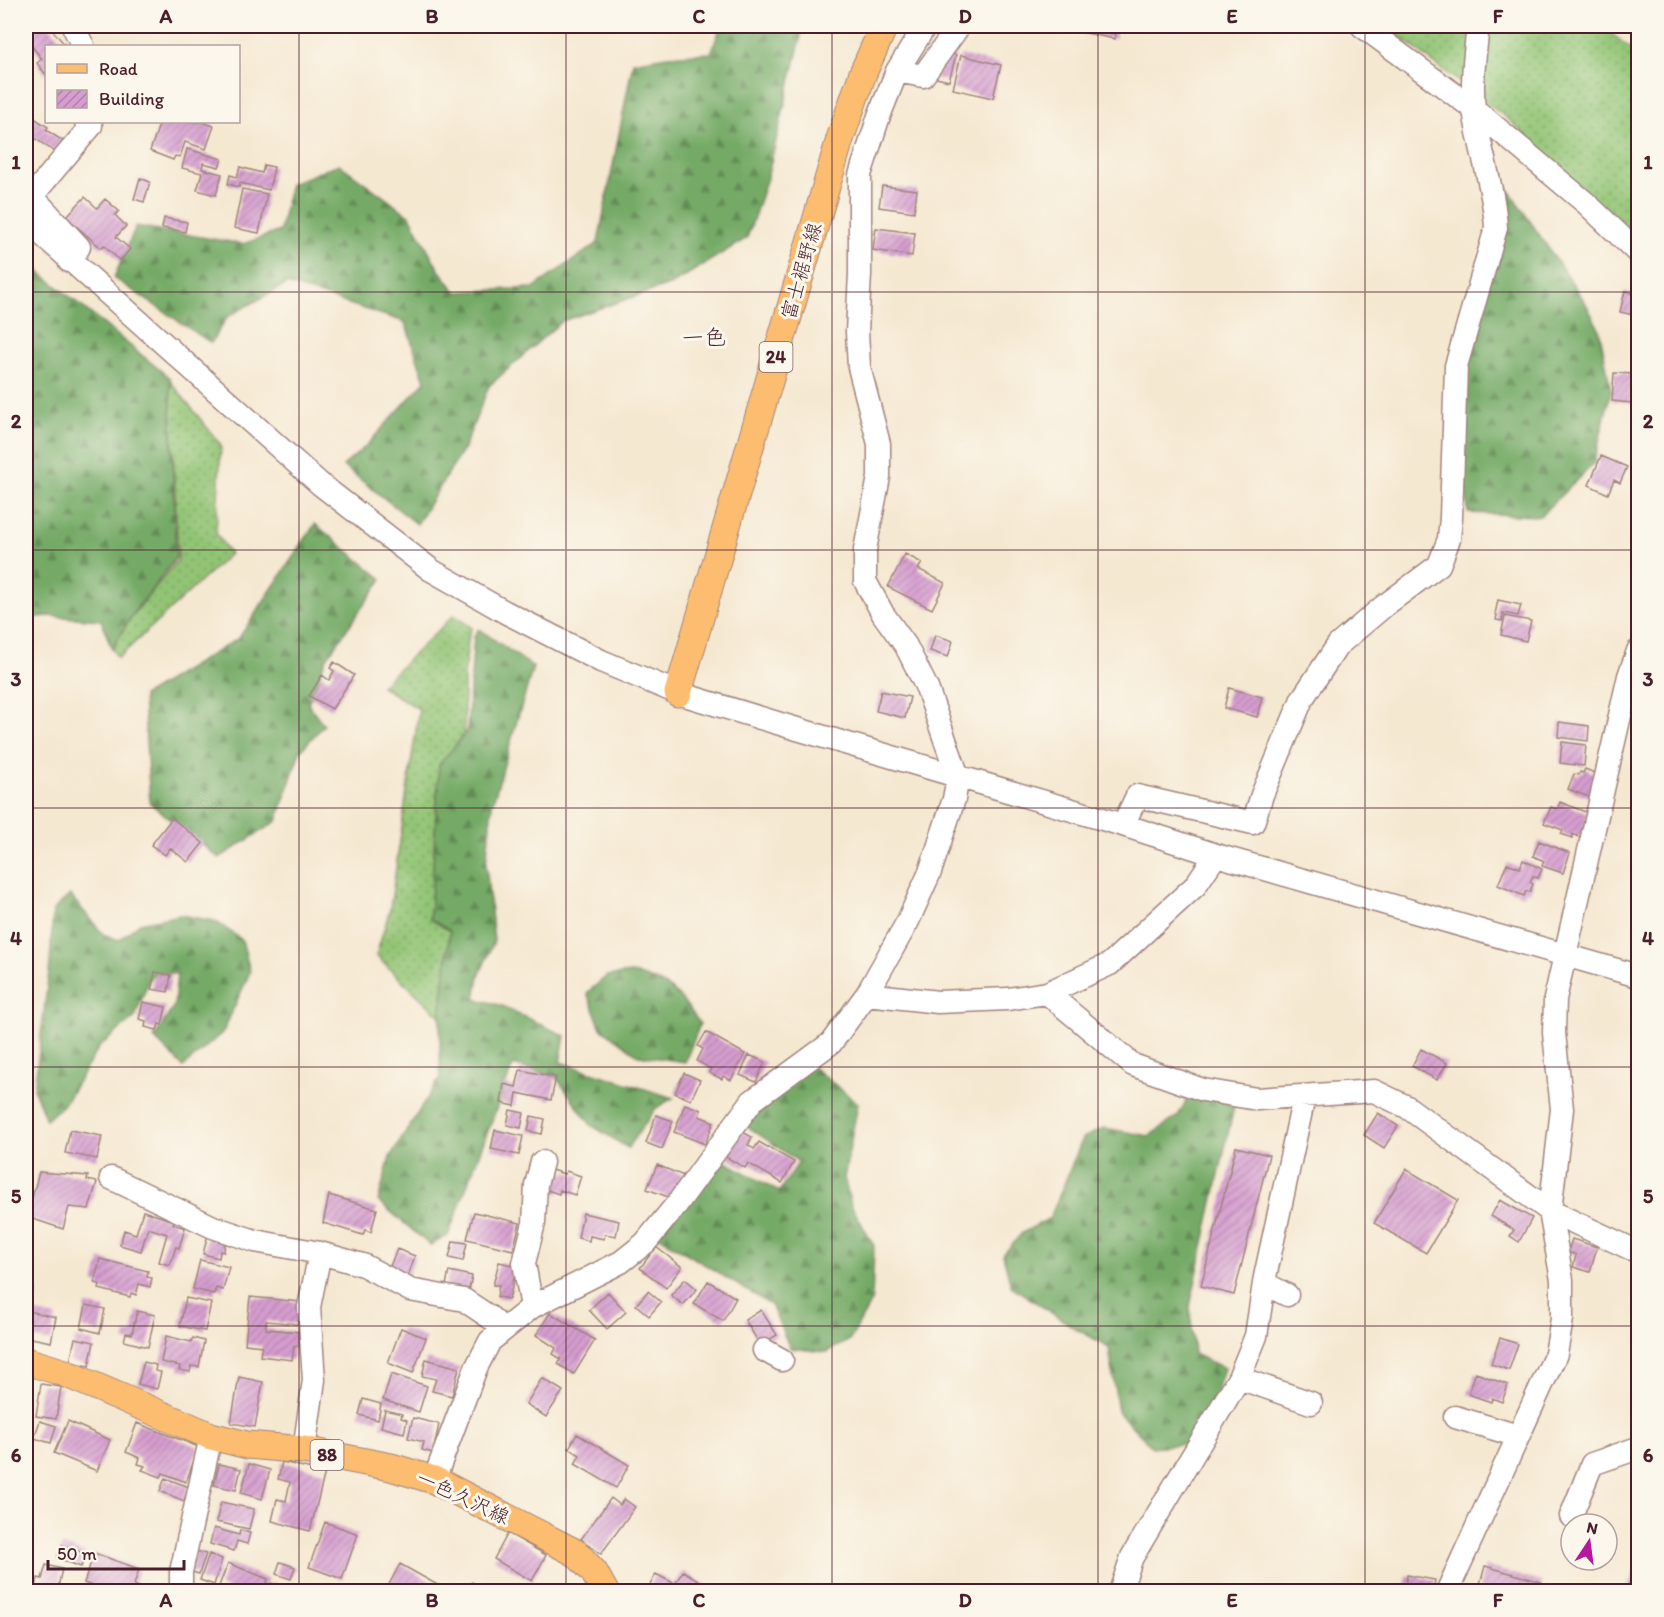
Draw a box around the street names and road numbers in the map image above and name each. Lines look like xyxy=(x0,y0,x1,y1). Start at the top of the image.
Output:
street label: 富士裾野線 xyxy=(776,220,826,322)
road number: 24 xyxy=(760,342,792,372)
road number: 88 xyxy=(310,1440,344,1470)
street label: 一色久沢線 xyxy=(413,1465,513,1529)

